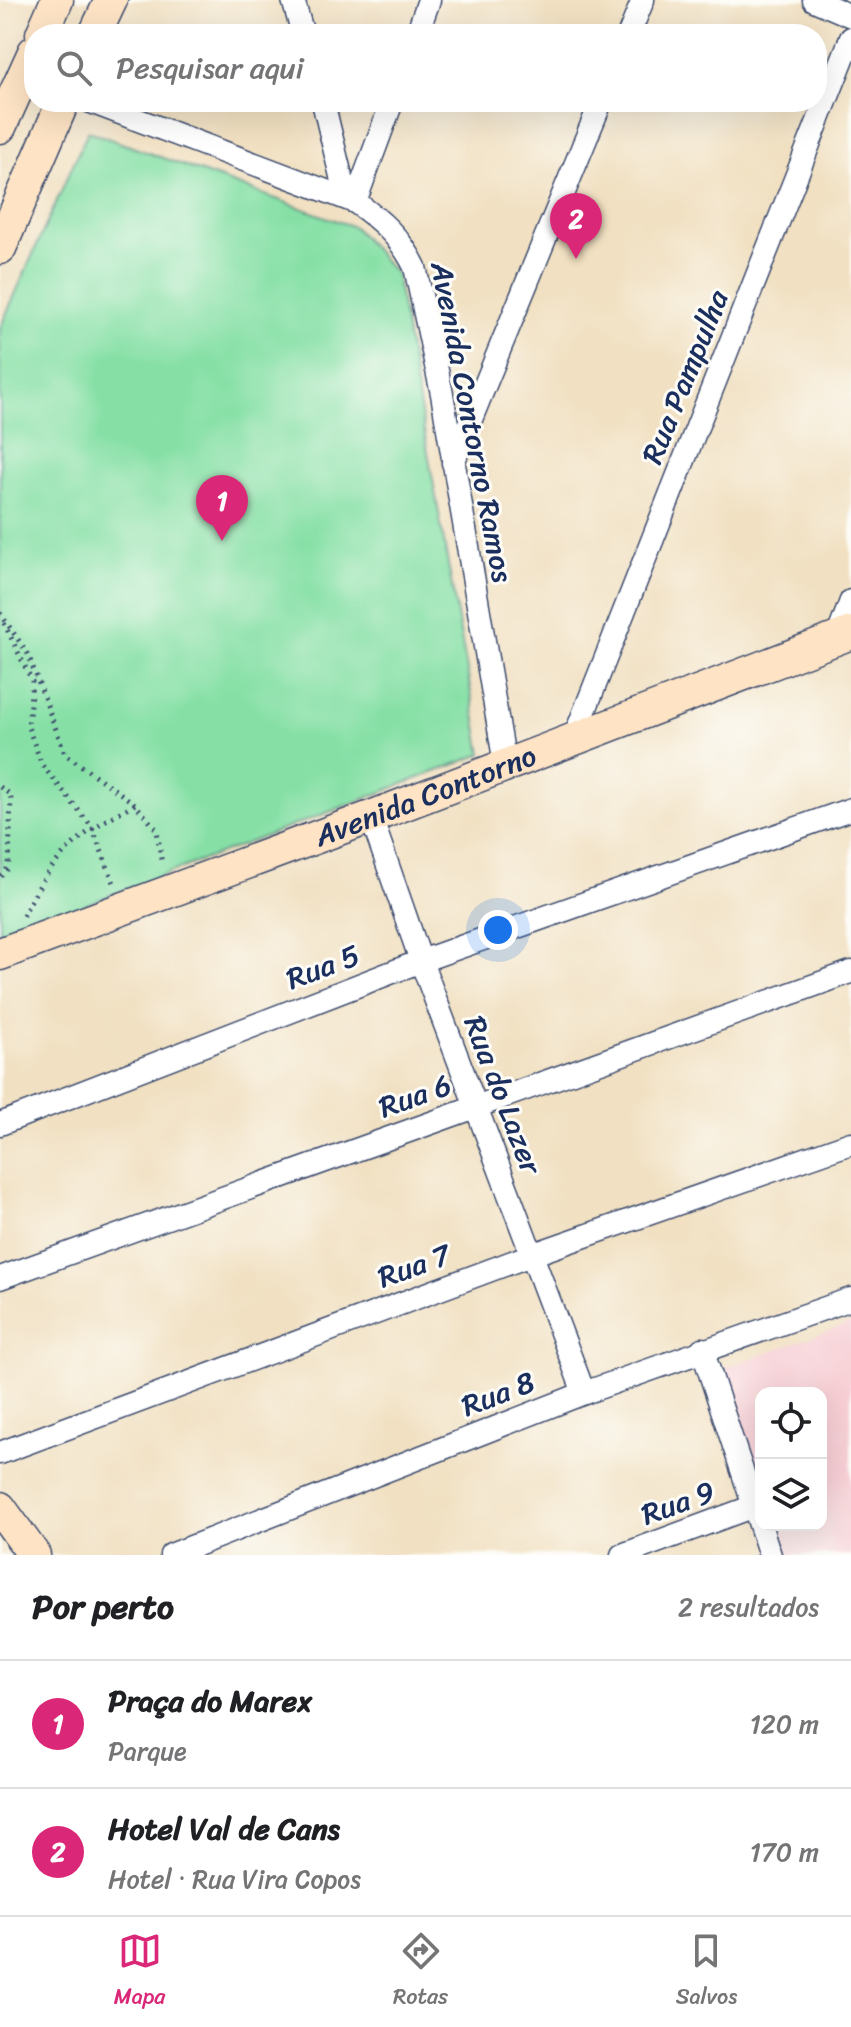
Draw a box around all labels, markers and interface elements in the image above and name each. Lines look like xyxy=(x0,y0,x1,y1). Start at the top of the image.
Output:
search box xyxy=(24,24,827,112)
text: Pesquisar aqui xyxy=(116,41,304,95)
icon: search xyxy=(52,46,96,90)
pin: 2 xyxy=(550,193,602,259)
street label: Avenida Contorno Ramos xyxy=(414,256,530,588)
street label: Rua Pampulha xyxy=(625,281,745,472)
pin: 1 xyxy=(196,475,248,541)
street label: Avenida Contorno xyxy=(306,729,545,863)
your location xyxy=(478,910,518,950)
street label: Rua 5 xyxy=(278,928,368,1006)
street label: Rua do Lazer xyxy=(448,1008,559,1184)
street label: Rua 6 xyxy=(371,1058,459,1134)
street label: Rua 7 xyxy=(370,1227,460,1304)
street label: Rua 8 xyxy=(453,1355,543,1433)
map controls xyxy=(755,1387,827,1531)
button: locate xyxy=(755,1387,827,1459)
button: layers xyxy=(755,1459,827,1531)
street label: Rua 9 xyxy=(633,1465,723,1541)
text: Por perto xyxy=(32,1577,174,1637)
text: 2 resultados xyxy=(678,1584,819,1630)
text: Praça do Marex xyxy=(108,1674,312,1728)
text: 1 xyxy=(52,1701,64,1747)
text: 120 m xyxy=(750,1701,819,1747)
text: Parque xyxy=(108,1728,187,1774)
text: Hotel Val de Cans xyxy=(108,1802,340,1856)
text: 2 xyxy=(50,1829,66,1875)
text: 170 m xyxy=(750,1829,819,1875)
text: Hotel · Rua Vira Copos xyxy=(108,1856,361,1902)
tab: Mapa xyxy=(114,1929,165,2016)
tab: Rotas xyxy=(393,1929,448,2016)
tab: Salvos xyxy=(676,1929,737,2016)

